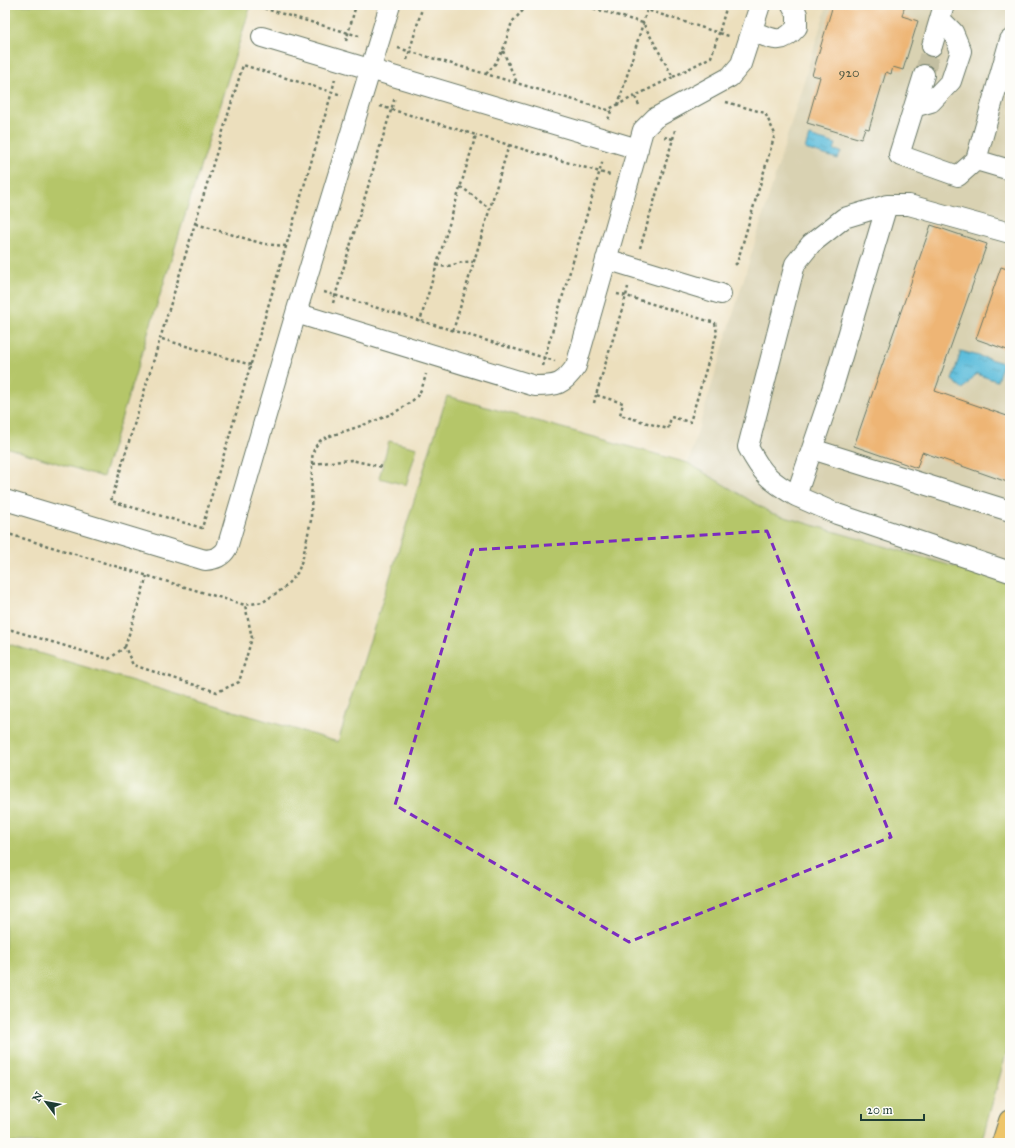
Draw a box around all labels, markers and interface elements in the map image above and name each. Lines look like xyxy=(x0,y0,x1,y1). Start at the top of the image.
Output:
house number: 920 xyxy=(839,65,859,81)
north arrow xyxy=(26,1082,66,1122)
text: N xyxy=(30,1089,46,1104)
scale bar xyxy=(861,1096,924,1122)
text: 20 m xyxy=(867,1103,893,1117)

